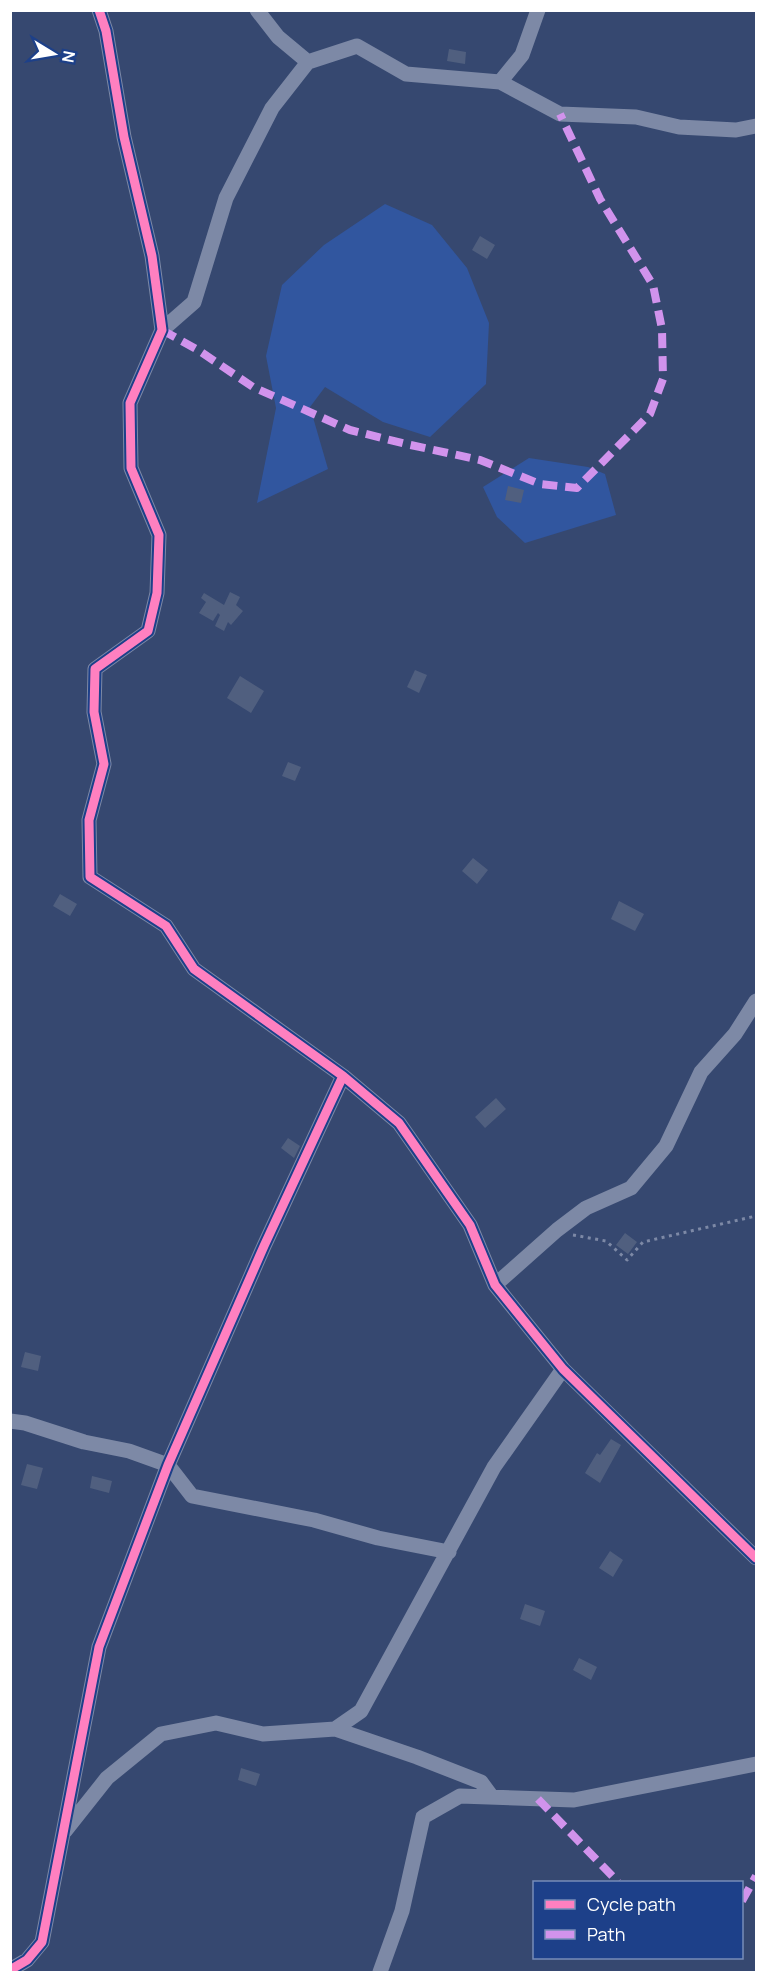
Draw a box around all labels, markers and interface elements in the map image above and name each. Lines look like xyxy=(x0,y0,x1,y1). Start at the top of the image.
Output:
north arrow xyxy=(24,24,84,84)
text: N xyxy=(57,49,81,65)
legend xyxy=(533,1881,743,1959)
text: Cycle path xyxy=(587,1892,676,1916)
text: Path xyxy=(587,1922,625,1946)

